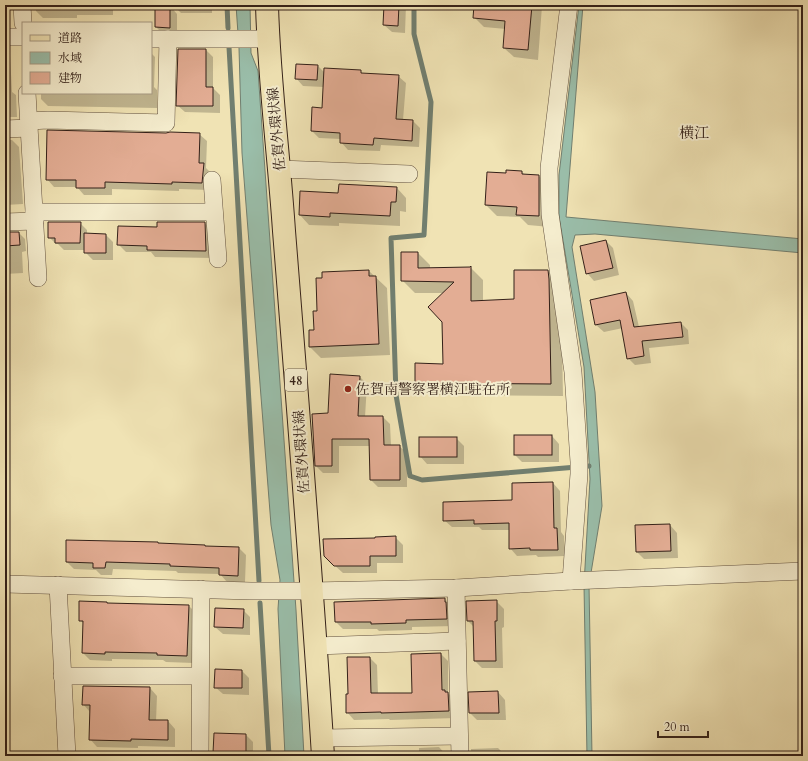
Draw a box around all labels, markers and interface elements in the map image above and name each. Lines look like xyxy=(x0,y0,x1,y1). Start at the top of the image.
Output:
legend xyxy=(22,22,152,94)
text: 道路 xyxy=(58,30,82,46)
text: 水域 xyxy=(58,50,82,66)
text: 建物 xyxy=(58,70,82,86)
street label: 佐賀外環状線 xyxy=(263,86,290,172)
district label: 横江 xyxy=(679,123,709,143)
road number: 48 xyxy=(285,369,307,391)
place label: 佐賀南警察署横江駐在所 xyxy=(356,380,510,399)
marker: 佐賀南警察署横江駐在所 xyxy=(343,384,353,394)
street label: 佐賀外環状線 xyxy=(289,409,314,495)
scale bar xyxy=(658,713,708,739)
text: 20 m xyxy=(664,719,691,735)

